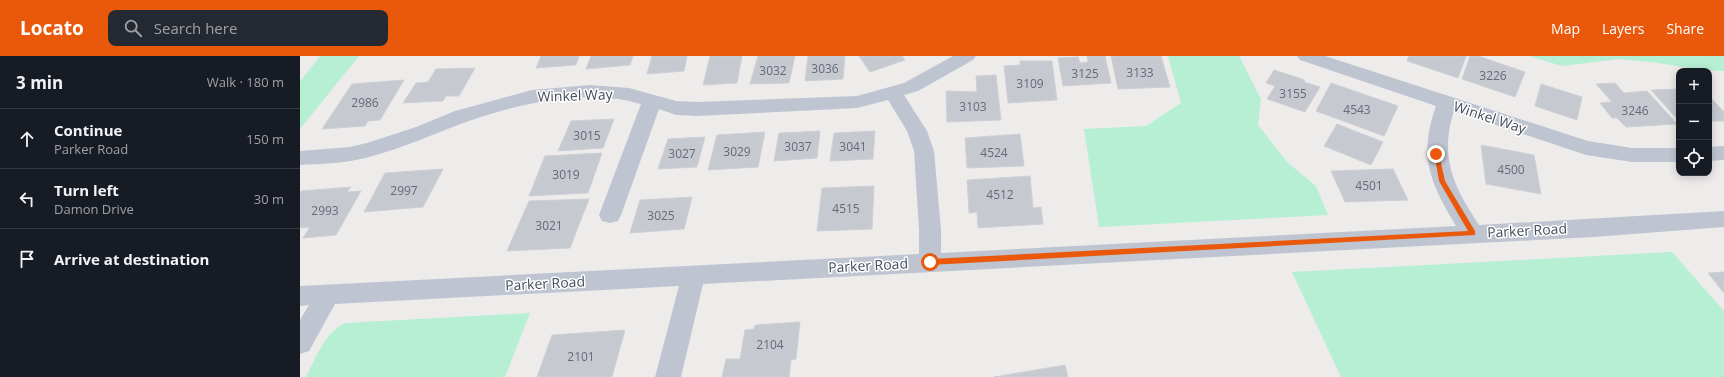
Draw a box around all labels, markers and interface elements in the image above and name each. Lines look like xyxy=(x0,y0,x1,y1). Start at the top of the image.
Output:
search box xyxy=(108,10,388,46)
text: Locato xyxy=(20,15,84,41)
icon: search xyxy=(122,17,144,39)
text: Search here xyxy=(154,18,237,38)
text: Map xyxy=(1551,19,1580,38)
text: Layers xyxy=(1602,19,1644,38)
text: Share xyxy=(1666,19,1704,38)
house number: 3036 xyxy=(811,60,839,77)
house number: 3032 xyxy=(759,62,787,79)
house number: 3133 xyxy=(1126,64,1154,81)
house number: 3125 xyxy=(1071,65,1099,82)
house number: 3226 xyxy=(1479,67,1507,84)
map controls xyxy=(1676,68,1712,176)
button: + xyxy=(1676,68,1712,104)
text: 3 min xyxy=(16,71,63,94)
text: Walk · 180 m xyxy=(207,73,284,91)
house number: 3109 xyxy=(1016,75,1044,92)
street label: Winkel Way xyxy=(537,84,614,106)
house number: 3155 xyxy=(1279,85,1307,102)
house number: 2986 xyxy=(351,94,379,111)
street label: Winkel Way xyxy=(1451,96,1530,138)
house number: 3103 xyxy=(959,98,987,115)
house number: 4543 xyxy=(1343,101,1371,118)
house number: 3246 xyxy=(1621,102,1649,119)
button: − xyxy=(1676,104,1712,140)
text: Continue xyxy=(54,120,122,140)
house number: 3015 xyxy=(573,127,601,144)
icon: ahead xyxy=(16,128,38,150)
text: 150 m xyxy=(246,130,284,148)
house number: 3037 xyxy=(784,138,812,155)
house number: 3041 xyxy=(839,138,867,155)
text: Parker Road xyxy=(54,140,128,158)
button: locate xyxy=(1676,140,1712,176)
house number: 3029 xyxy=(723,143,751,160)
house number: 4524 xyxy=(980,144,1008,161)
house number: 3027 xyxy=(668,145,696,162)
route end xyxy=(1427,145,1445,163)
house number: 4500 xyxy=(1497,161,1525,178)
house number: 3019 xyxy=(552,166,580,183)
house number: 4501 xyxy=(1355,177,1383,194)
text: Turn left xyxy=(54,180,119,200)
house number: 2997 xyxy=(390,182,418,199)
house number: 4512 xyxy=(986,186,1014,203)
icon: left xyxy=(16,188,38,210)
text: 30 m xyxy=(254,190,284,208)
text: Damon Drive xyxy=(54,200,134,218)
house number: 4515 xyxy=(832,200,860,217)
house number: 2993 xyxy=(311,202,339,219)
house number: 3025 xyxy=(647,207,675,224)
house number: 3021 xyxy=(535,217,563,234)
street label: Parker Road xyxy=(1487,218,1567,242)
icon: arrive xyxy=(16,248,38,270)
text: Arrive at destination xyxy=(54,249,209,269)
street label: Parker Road xyxy=(828,253,908,277)
route start xyxy=(921,253,939,271)
street label: Parker Road xyxy=(505,271,585,295)
house number: 2104 xyxy=(756,336,784,353)
house number: 2101 xyxy=(567,348,595,365)

